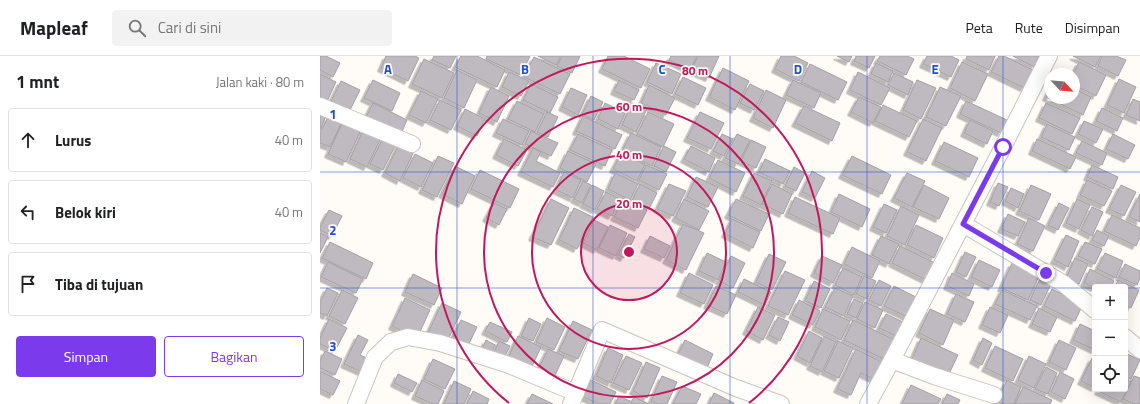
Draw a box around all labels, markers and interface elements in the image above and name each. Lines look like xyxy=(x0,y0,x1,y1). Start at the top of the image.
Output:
search box xyxy=(112,10,392,46)
text: Mapleaf xyxy=(20,13,88,42)
text: Cari di sini xyxy=(158,16,221,39)
icon: search xyxy=(126,17,148,39)
text: Peta xyxy=(966,17,993,38)
text: Rute xyxy=(1015,17,1043,38)
text: Disimpan xyxy=(1065,17,1120,38)
text: A xyxy=(384,59,392,79)
text: B xyxy=(521,59,529,79)
text: C xyxy=(658,59,666,79)
text: D xyxy=(794,59,802,79)
text: E xyxy=(931,59,939,79)
text: 80 m xyxy=(682,61,708,80)
north arrow xyxy=(1044,68,1080,104)
text: 1 mnt xyxy=(16,69,59,95)
text: Jalan kaki · 80 m xyxy=(216,72,304,92)
text: 60 m xyxy=(616,97,642,116)
text: 1 xyxy=(329,104,337,124)
icon: ahead xyxy=(17,129,39,151)
text: Lurus xyxy=(55,129,91,152)
text: 40 m xyxy=(275,130,303,150)
route start xyxy=(994,138,1012,156)
text: 40 m xyxy=(616,145,642,164)
text: 20 m xyxy=(616,194,642,213)
icon: left xyxy=(17,201,39,223)
text: Belok kiri xyxy=(55,201,116,224)
text: 40 m xyxy=(275,202,303,222)
text: 2 xyxy=(329,220,337,240)
centre of rings xyxy=(622,245,636,259)
route end xyxy=(1037,264,1055,282)
icon: arrive xyxy=(17,273,39,295)
text: Tiba di tujuan xyxy=(55,273,143,296)
map controls xyxy=(1092,284,1128,392)
button: + xyxy=(1092,284,1128,320)
button: − xyxy=(1092,320,1128,356)
button: Simpan xyxy=(16,336,156,377)
button: Bagikan xyxy=(164,336,304,377)
text: 3 xyxy=(329,336,337,356)
button: locate xyxy=(1092,356,1128,392)

